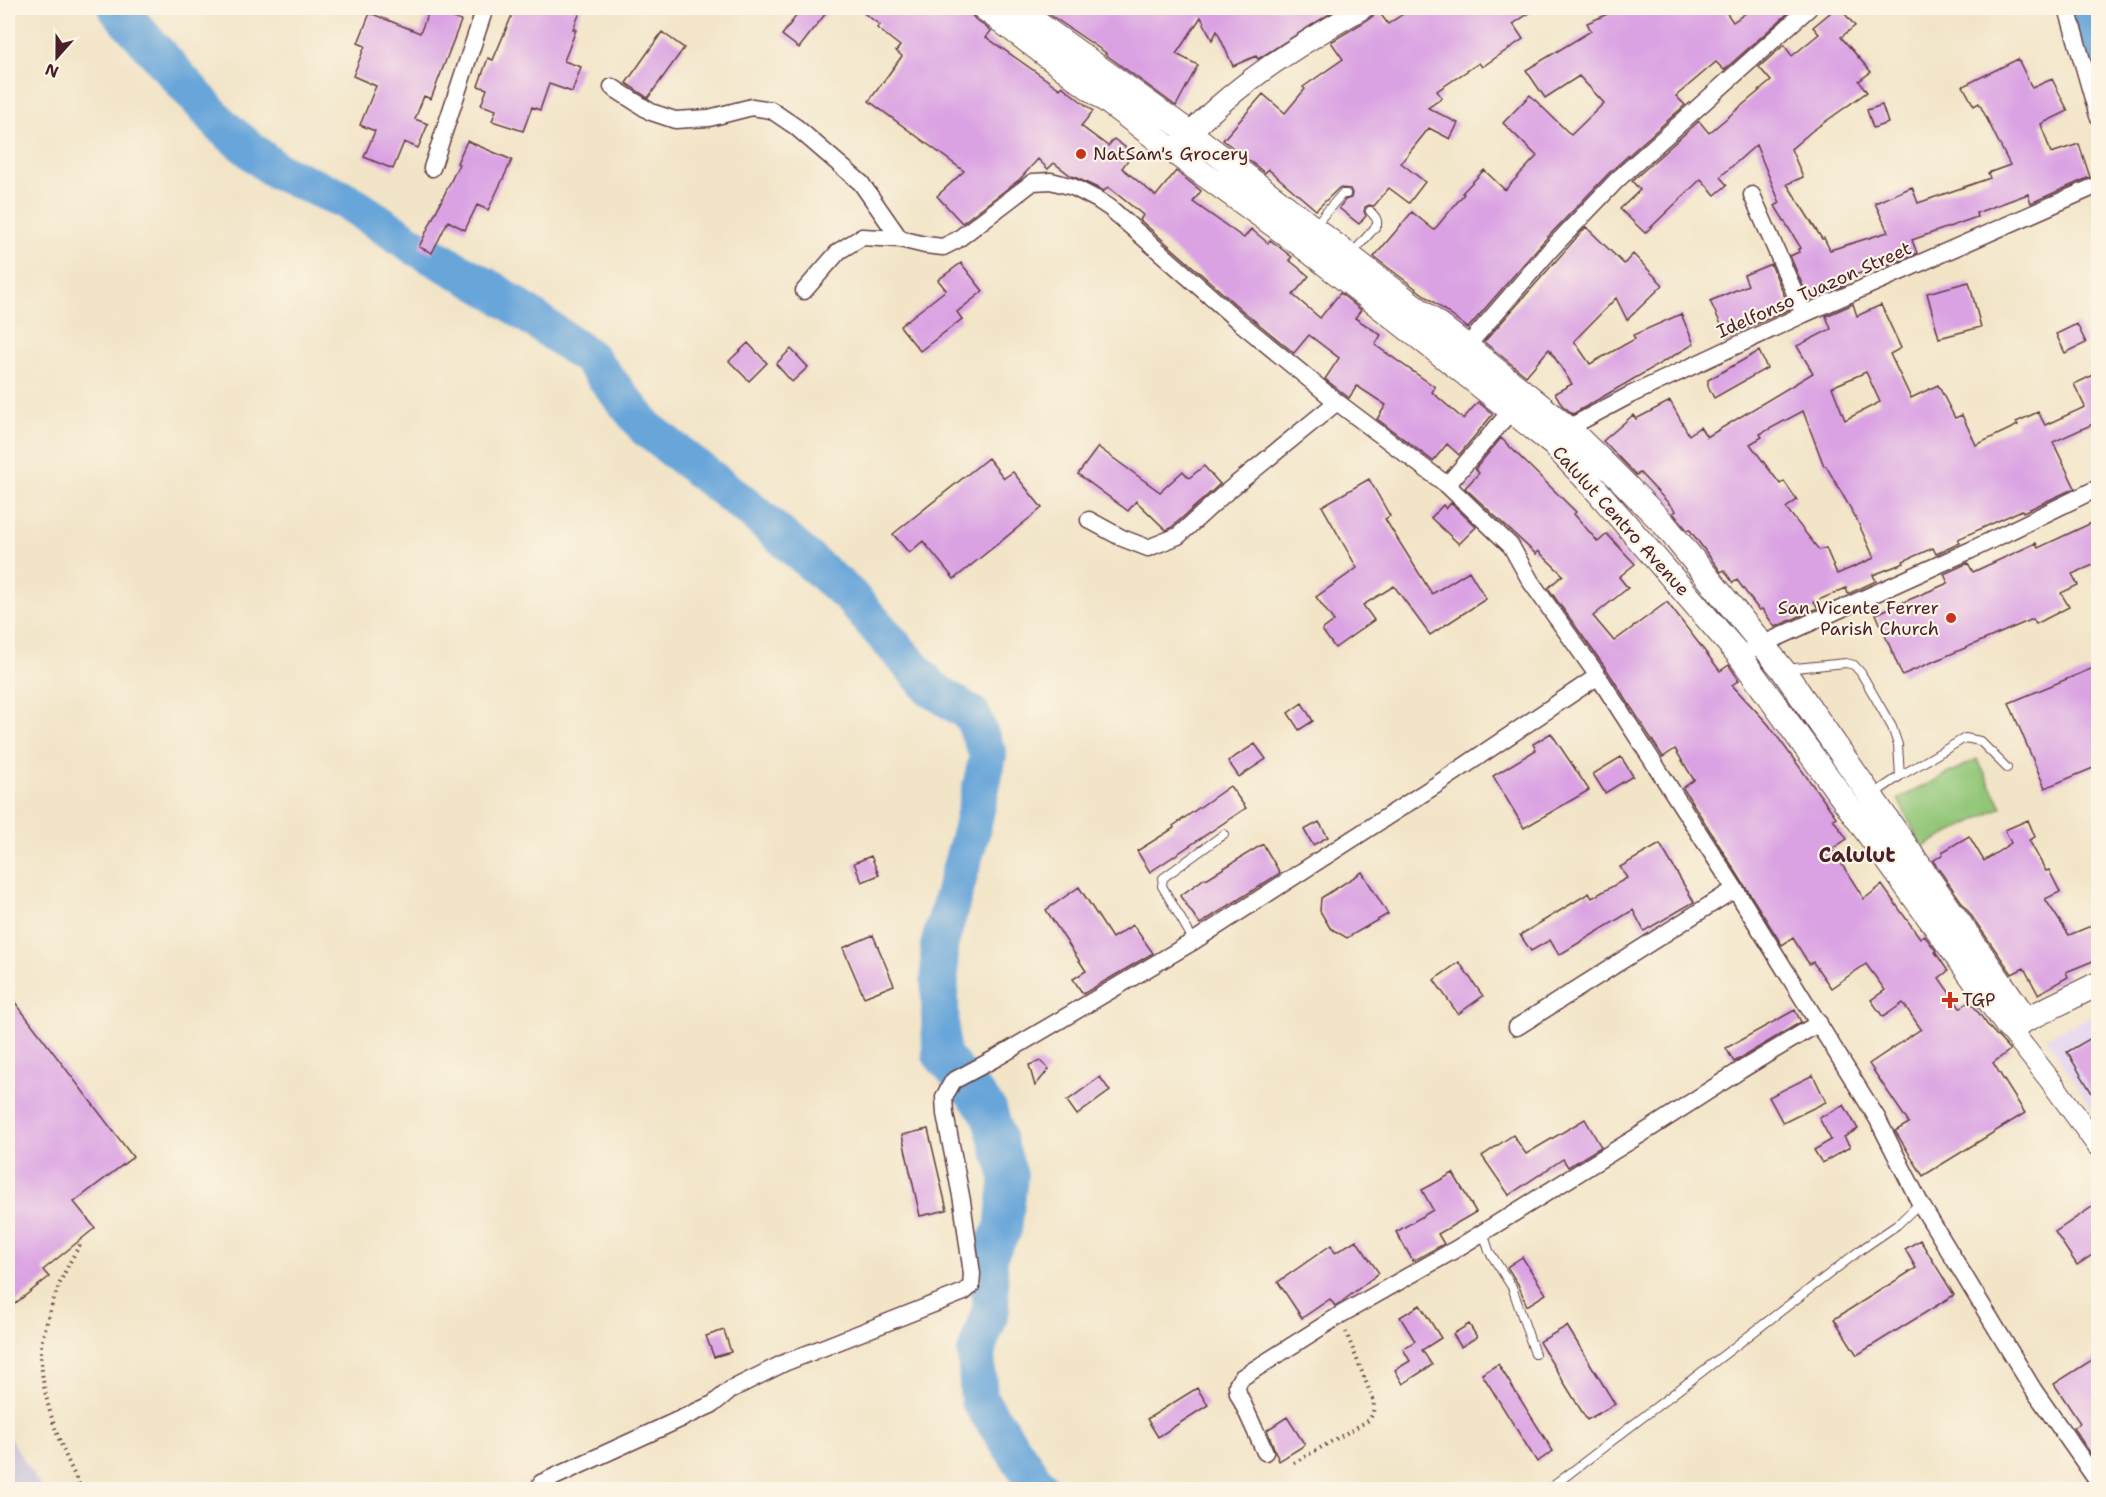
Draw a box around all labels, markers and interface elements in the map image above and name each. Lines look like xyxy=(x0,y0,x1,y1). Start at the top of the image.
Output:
north arrow xyxy=(27,27,87,87)
text: N xyxy=(42,58,61,83)
place label: NatSam's Grocery xyxy=(1093,142,1248,166)
marker: NatSam's Grocery xyxy=(1074,147,1088,161)
street label: Idelfonso Tuazon Street xyxy=(1713,236,1915,344)
street label: Calulut Centro Avenue xyxy=(1547,441,1695,601)
place label: San Vicente Ferrer Parish Church xyxy=(1778,596,1939,641)
marker: San Vicente Ferrer Parish Church xyxy=(1944,611,1958,625)
district label: Calulut xyxy=(1818,841,1896,869)
place label: TGP xyxy=(1962,988,1996,1012)
marker: TGP xyxy=(1943,993,1957,1007)

